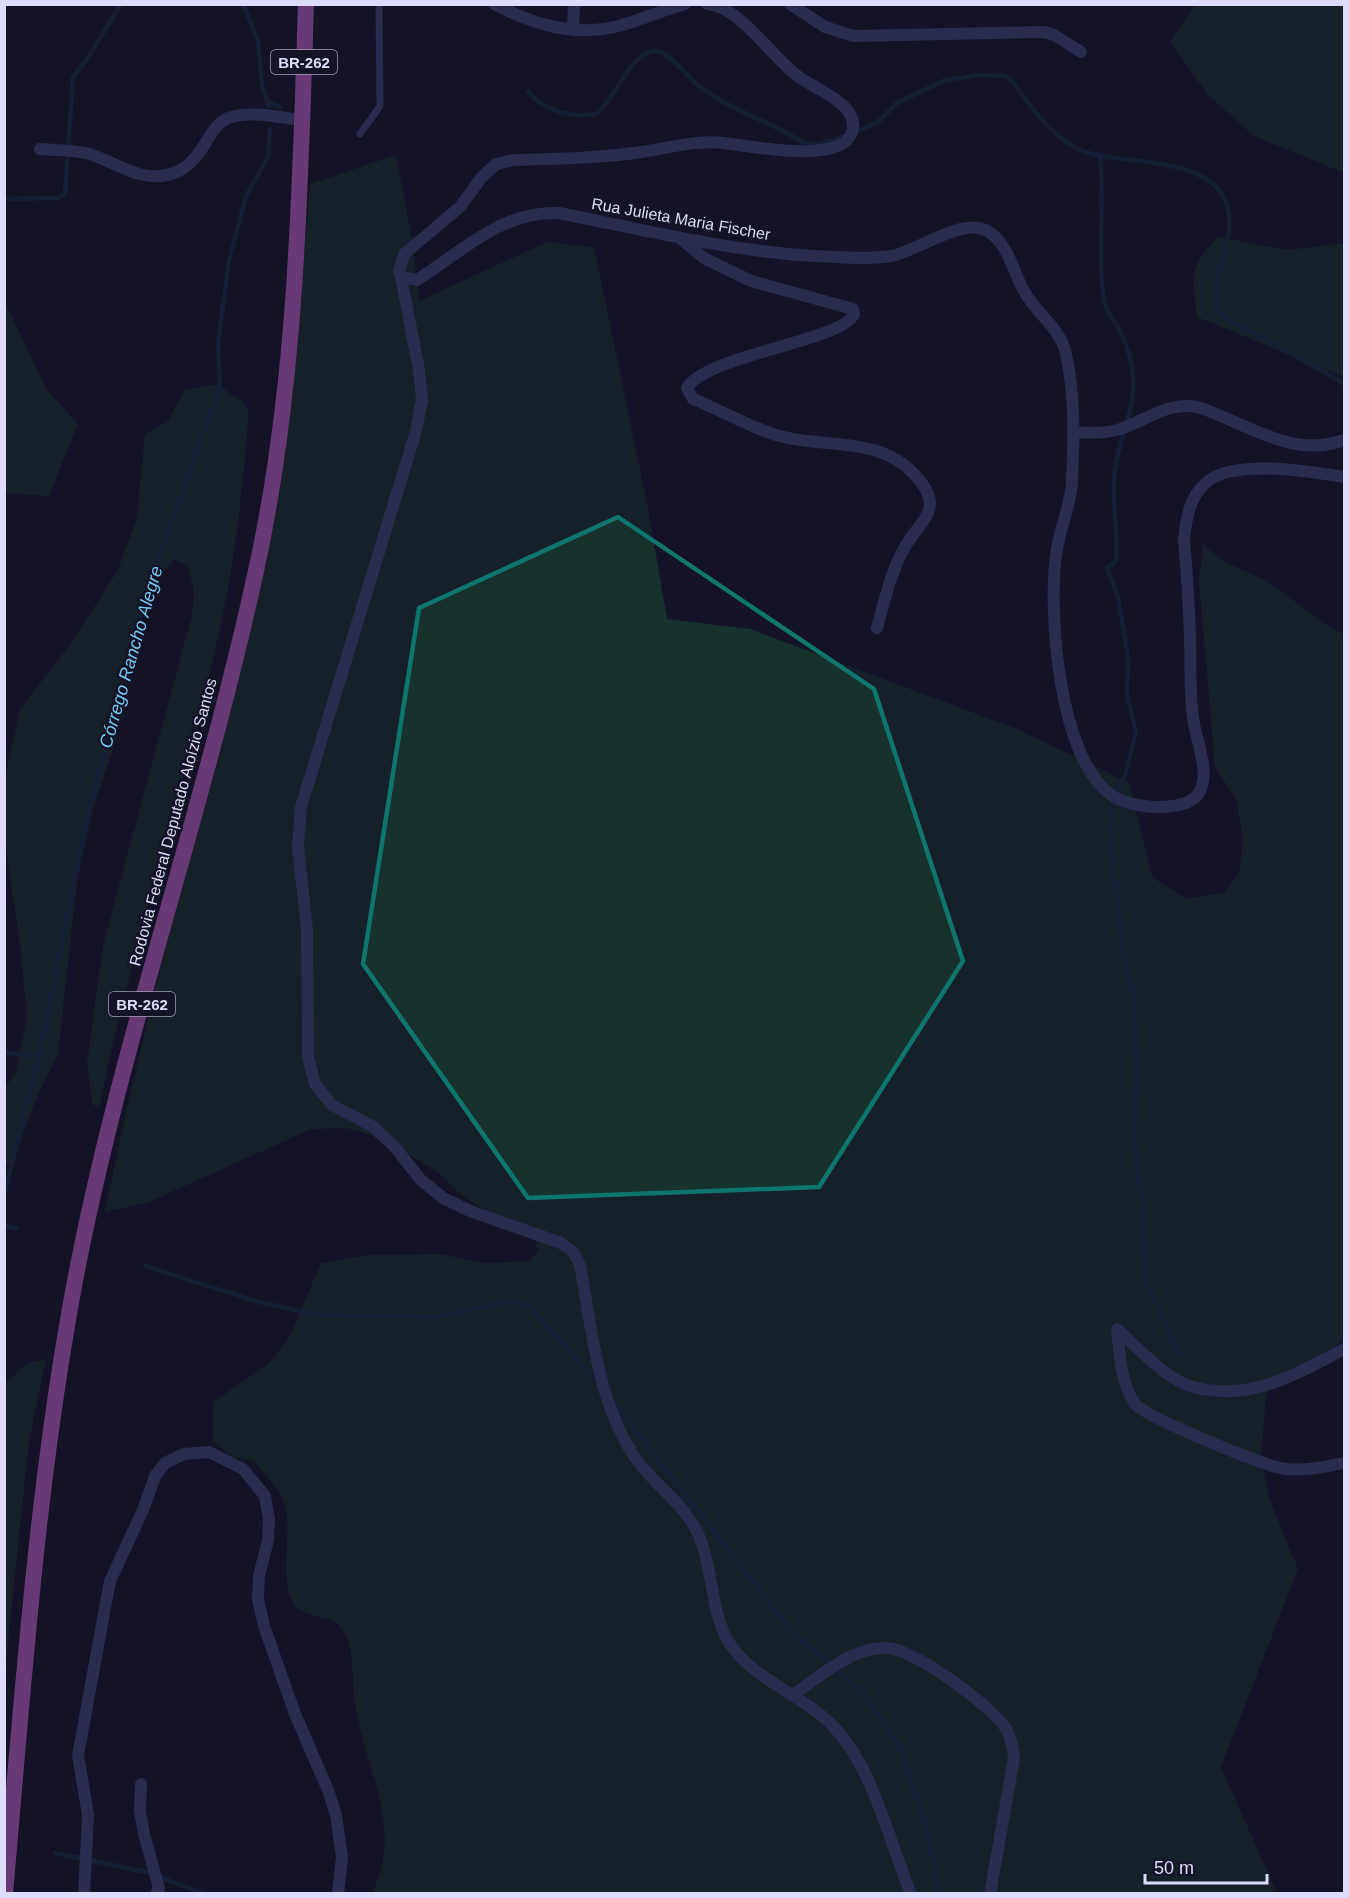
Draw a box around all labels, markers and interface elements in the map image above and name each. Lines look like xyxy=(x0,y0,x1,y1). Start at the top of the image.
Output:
road number: BR-262 xyxy=(271,50,337,74)
street label: Rua Julieta Maria Fischer xyxy=(590,195,772,243)
water label: Córrego Rancho Alegre xyxy=(95,564,167,750)
street label: Rodovia Federal Deputado Aloízio Santos xyxy=(126,676,220,968)
road number: BR-262 xyxy=(109,992,175,1016)
scale bar xyxy=(1145,1847,1266,1885)
text: 50 m xyxy=(1154,1858,1194,1878)

